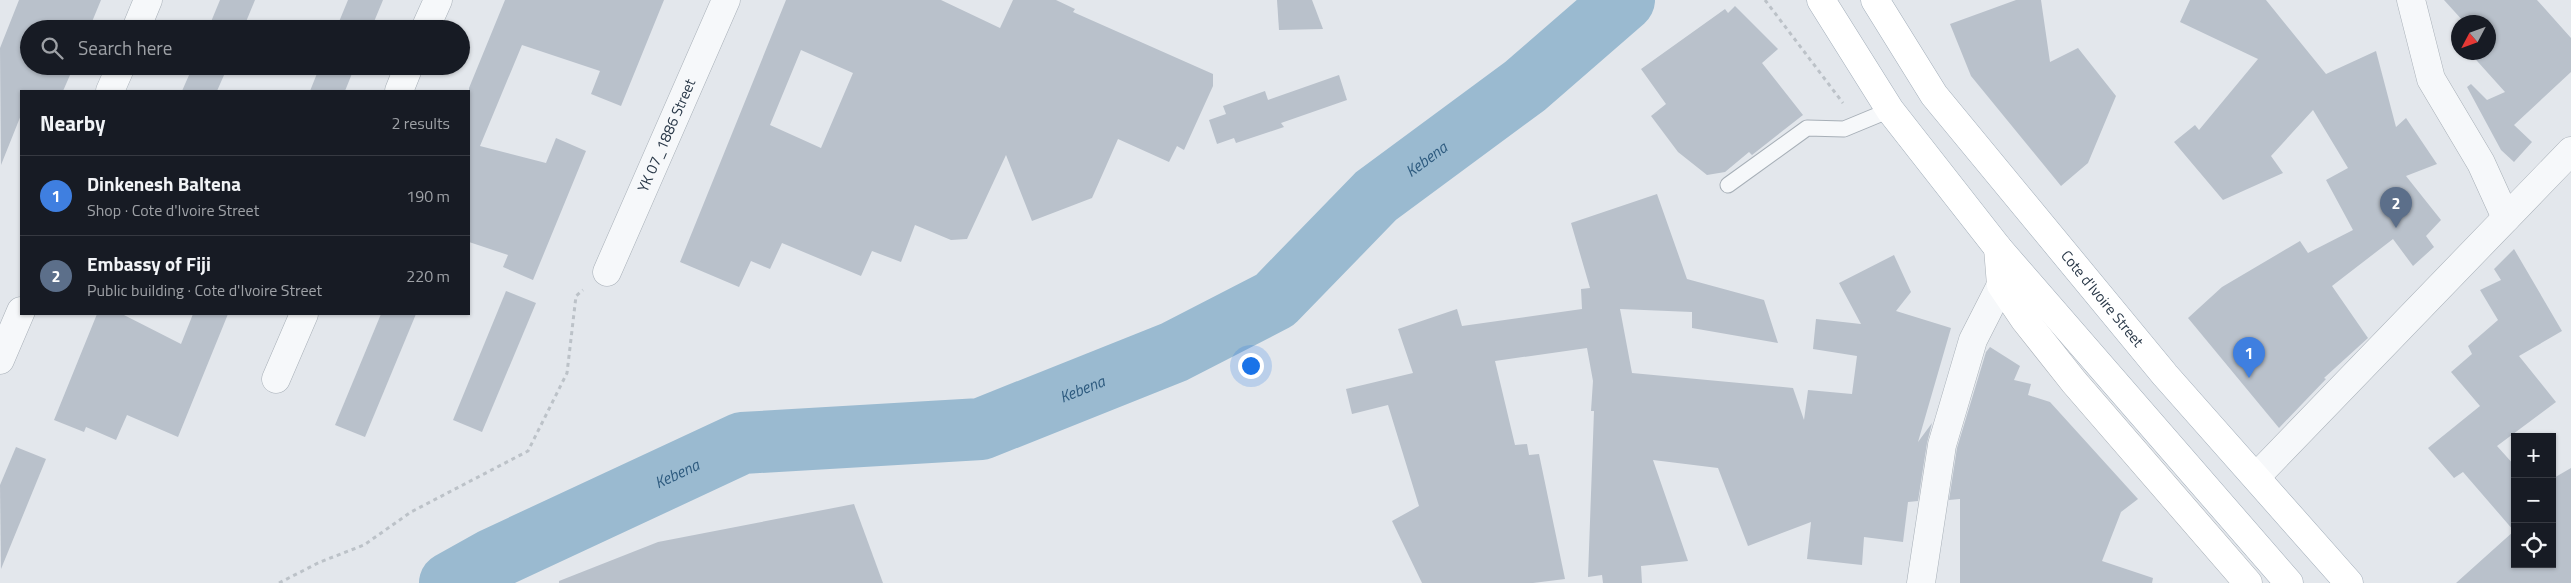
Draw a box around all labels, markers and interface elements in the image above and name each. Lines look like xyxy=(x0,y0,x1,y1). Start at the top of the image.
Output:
north arrow xyxy=(2451,15,2496,60)
search box xyxy=(20,20,470,75)
text: Search here xyxy=(78,33,172,62)
icon: search xyxy=(38,34,66,62)
street label: YK 07_1886 Street xyxy=(631,74,702,196)
text: Nearby xyxy=(40,107,105,139)
text: 2 results xyxy=(391,111,450,135)
water label: Kebena xyxy=(1400,135,1453,183)
text: Dinkenesh Baltena xyxy=(87,169,241,198)
text: 1 xyxy=(52,184,60,208)
text: 190 m xyxy=(406,184,450,208)
pin: 2 xyxy=(2380,187,2412,228)
text: Shop · Cote d'Ivoire Street xyxy=(87,198,259,222)
street label: Cote d'Ivoire Street xyxy=(2056,245,2150,353)
text: Embassy of Fiji xyxy=(87,249,211,278)
text: 2 xyxy=(52,264,60,288)
text: 220 m xyxy=(406,264,450,288)
text: Public building · Cote d'Ivoire Street xyxy=(87,278,322,302)
pin: 1 xyxy=(2233,337,2265,378)
your location xyxy=(1238,353,1264,379)
water label: Kebena xyxy=(1056,369,1109,409)
map controls xyxy=(2511,433,2556,568)
button: + xyxy=(2511,433,2556,478)
water label: Kebena xyxy=(651,452,704,494)
button: − xyxy=(2511,478,2556,523)
button: locate xyxy=(2511,523,2556,568)

